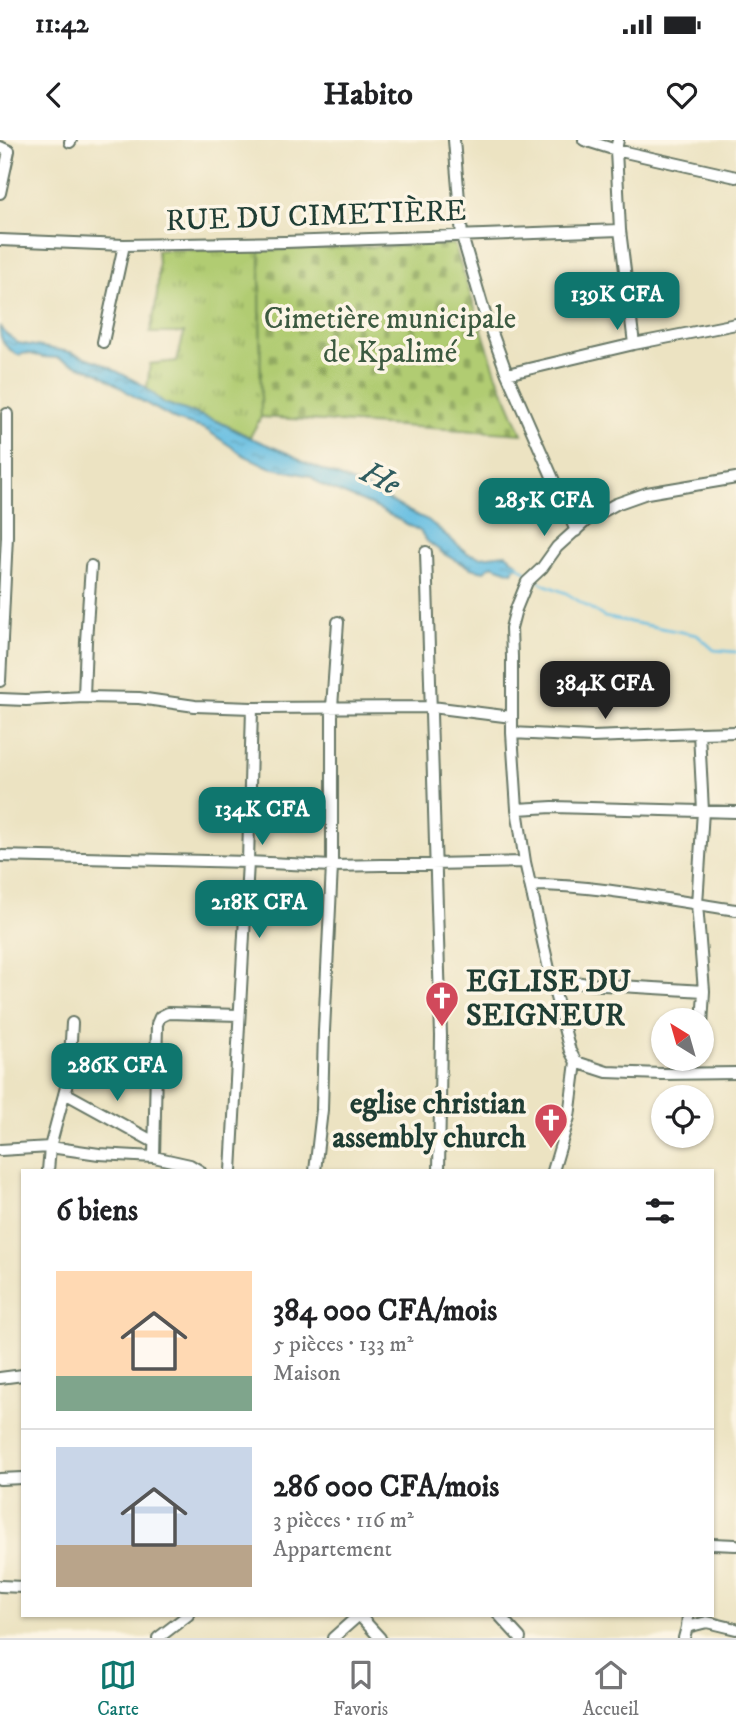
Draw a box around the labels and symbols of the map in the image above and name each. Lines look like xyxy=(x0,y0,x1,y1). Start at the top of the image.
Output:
street label: RUE DU CIMETIÈRE xyxy=(165,192,467,240)
pin: 139K CFA xyxy=(545,272,689,332)
park label: Cimetière municipale de Kpalimé xyxy=(264,301,516,372)
water label: He xyxy=(353,452,407,506)
pin: 285K CFA xyxy=(472,478,616,538)
pin: 384K CFA xyxy=(533,662,677,721)
pin: 134K CFA xyxy=(190,788,334,847)
pin: 218K CFA xyxy=(187,880,331,940)
place label: EGLISE DU SEIGNEUR xyxy=(466,964,631,1035)
church icon: EGLISE DU SEIGNEUR xyxy=(423,979,461,1028)
north arrow xyxy=(651,1008,714,1071)
pin: 286K CFA xyxy=(45,1044,189,1103)
place label: eglise christian assembly church xyxy=(332,1086,526,1157)
church icon: eglise christian assembly church xyxy=(532,1101,570,1150)

